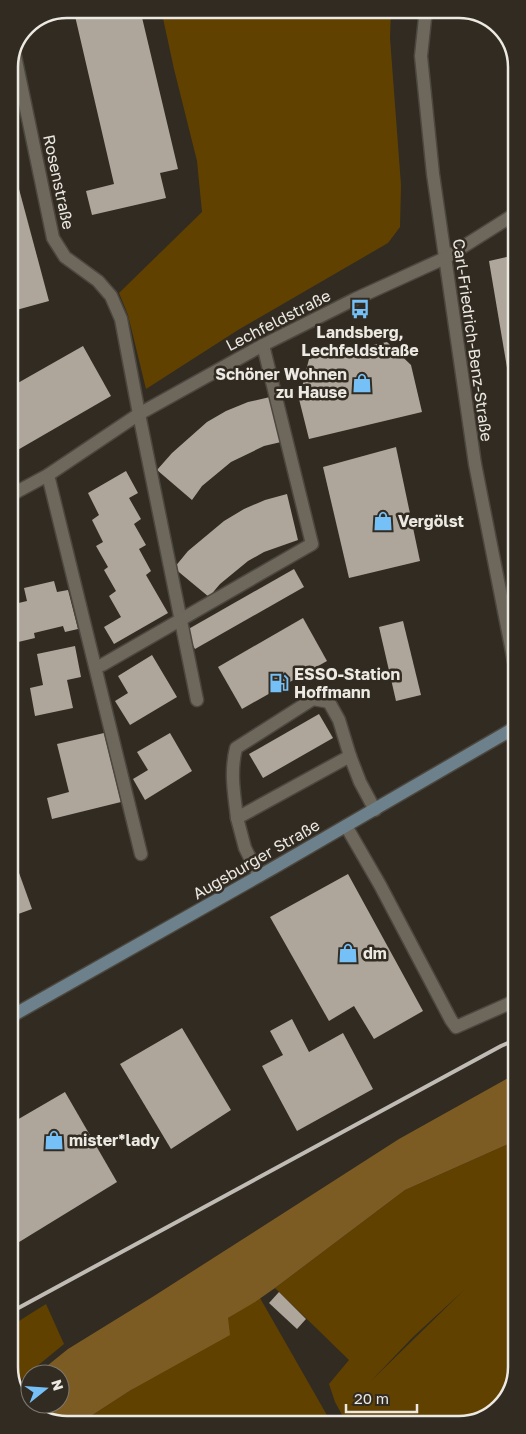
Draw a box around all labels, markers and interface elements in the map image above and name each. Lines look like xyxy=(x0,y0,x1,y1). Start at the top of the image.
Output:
street label: Rosenstraße xyxy=(39,133,79,231)
street label: Carl-Friedrich-Benz-Straße xyxy=(449,237,497,443)
street label: Lechfeldstraße xyxy=(222,285,334,355)
bus stop icon: Landsberg, Lechfeldstraße xyxy=(349,298,371,320)
place label: Landsberg, Lechfeldstraße xyxy=(301,322,419,360)
place label: Schöner Wohnen zu Hause xyxy=(215,364,347,402)
shop icon: Schöner Wohnen zu Hause xyxy=(351,372,373,394)
shop icon: Vergölst xyxy=(372,510,394,532)
place label: Vergölst xyxy=(398,511,464,531)
place label: ESSO-Station Hoffmann xyxy=(294,664,400,702)
fuel station icon: ESSO-Station Hoffmann xyxy=(268,672,290,694)
street label: Augsburger Straße xyxy=(189,814,323,904)
shop icon: dm xyxy=(337,942,359,964)
place label: dm xyxy=(363,943,387,963)
shop icon: mister*lady xyxy=(43,1129,65,1151)
place label: mister*lady xyxy=(69,1130,160,1150)
north arrow xyxy=(20,1364,70,1414)
text: N xyxy=(48,1377,68,1393)
scale bar xyxy=(346,1382,417,1414)
text: 20 m xyxy=(354,1389,389,1407)

